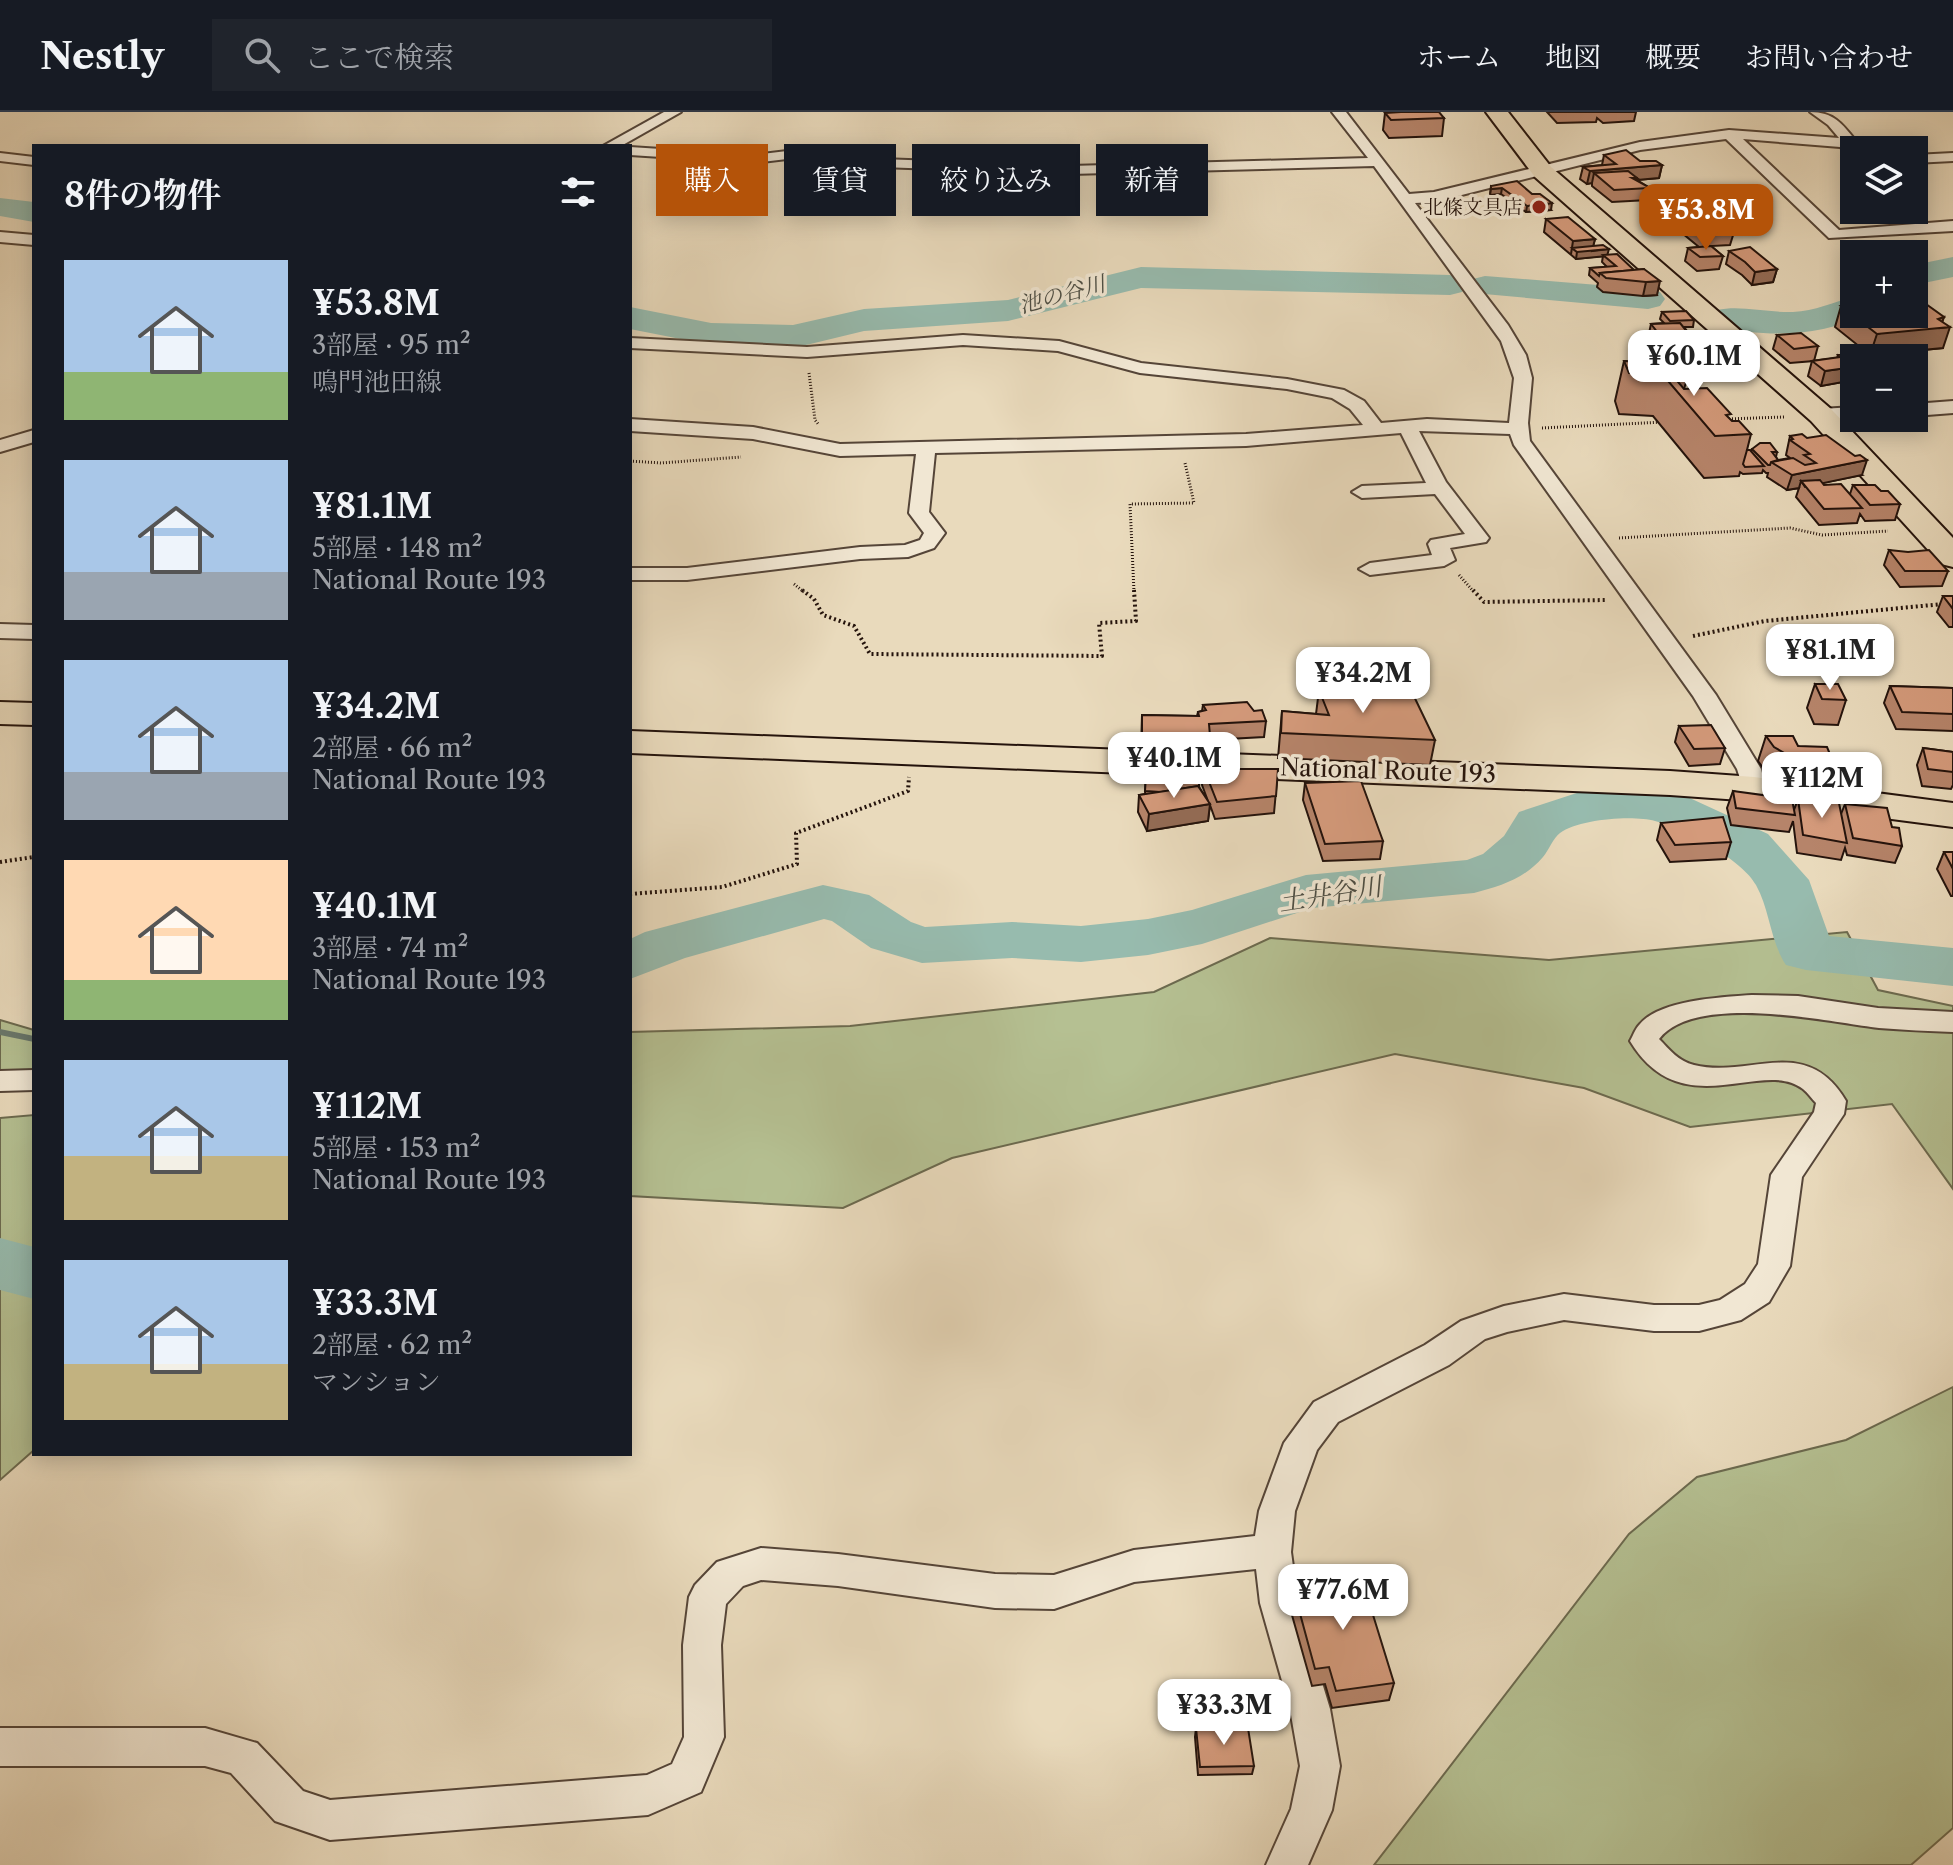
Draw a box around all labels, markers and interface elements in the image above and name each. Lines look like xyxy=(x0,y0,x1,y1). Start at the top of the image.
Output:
search box xyxy=(212,19,772,91)
text: Nestly xyxy=(40,32,164,79)
icon: search xyxy=(240,33,284,77)
text: ここで検索 xyxy=(304,39,454,76)
text: ホーム xyxy=(1417,40,1501,74)
text: 地図 xyxy=(1545,40,1601,74)
text: 概要 xyxy=(1645,40,1701,74)
text: お問い合わせ xyxy=(1745,40,1913,74)
map controls xyxy=(1840,136,1928,432)
button: layers xyxy=(1840,136,1928,224)
chip: 購入 xyxy=(656,144,768,216)
chip: 賃貸 xyxy=(784,144,896,216)
chip: 絞り込み xyxy=(912,144,1080,216)
chip: 新着 xyxy=(1096,144,1208,216)
icon: filters xyxy=(556,170,600,214)
text: 8件の物件 xyxy=(64,174,221,216)
pin: ¥53.8M xyxy=(1641,184,1771,252)
text: ¥53.8M xyxy=(1657,194,1755,226)
place label: 北條文具店 xyxy=(1423,195,1523,219)
marker: 北條文具店 xyxy=(1530,198,1548,216)
button: + xyxy=(1840,240,1928,328)
water label: 池の谷川 xyxy=(1016,270,1110,319)
text: ¥53.8M xyxy=(312,282,440,324)
icon: home xyxy=(128,292,224,388)
text: 3部屋 · 95 m² xyxy=(312,329,471,361)
pin: ¥60.1M xyxy=(1629,330,1759,398)
text: ¥60.1M xyxy=(1646,340,1742,372)
button: − xyxy=(1840,344,1928,432)
text: 鳴門池田線 xyxy=(312,366,442,398)
text: ¥81.1M xyxy=(312,485,432,527)
icon: home xyxy=(128,492,224,588)
text: 5部屋 · 148 m² xyxy=(312,532,482,564)
text: National Route 193 xyxy=(312,564,546,596)
pin: ¥81.1M xyxy=(1765,624,1895,692)
text: ¥81.1M xyxy=(1784,634,1876,666)
pin: ¥34.2M xyxy=(1298,647,1428,715)
text: ¥34.2M xyxy=(1314,657,1412,689)
text: ¥34.2M xyxy=(312,685,440,727)
icon: home xyxy=(128,692,224,788)
text: 2部屋 · 66 m² xyxy=(312,732,472,764)
pin: ¥40.1M xyxy=(1109,732,1239,800)
text: ¥40.1M xyxy=(1126,742,1222,774)
street label: National Route 193 xyxy=(1280,752,1497,789)
pin: ¥112M xyxy=(1766,752,1878,820)
text: ¥112M xyxy=(1780,762,1864,794)
text: National Route 193 xyxy=(312,764,546,796)
water label: 土井谷川 xyxy=(1276,870,1387,918)
text: ¥40.1M xyxy=(312,885,438,927)
icon: home xyxy=(128,892,224,988)
text: 3部屋 · 74 m² xyxy=(312,932,468,964)
text: National Route 193 xyxy=(312,964,546,996)
text: ¥112M xyxy=(312,1085,422,1127)
icon: home xyxy=(128,1092,224,1188)
text: 5部屋 · 153 m² xyxy=(312,1132,480,1164)
text: National Route 193 xyxy=(312,1164,546,1196)
text: ¥33.3M xyxy=(312,1282,438,1324)
icon: home xyxy=(128,1292,224,1388)
text: 2部屋 · 62 m² xyxy=(312,1329,472,1361)
text: マンション xyxy=(312,1366,441,1398)
pin: ¥77.6M xyxy=(1278,1564,1408,1632)
text: ¥77.6M xyxy=(1296,1574,1390,1606)
pin: ¥33.3M xyxy=(1159,1679,1289,1747)
text: ¥33.3M xyxy=(1176,1689,1272,1721)

